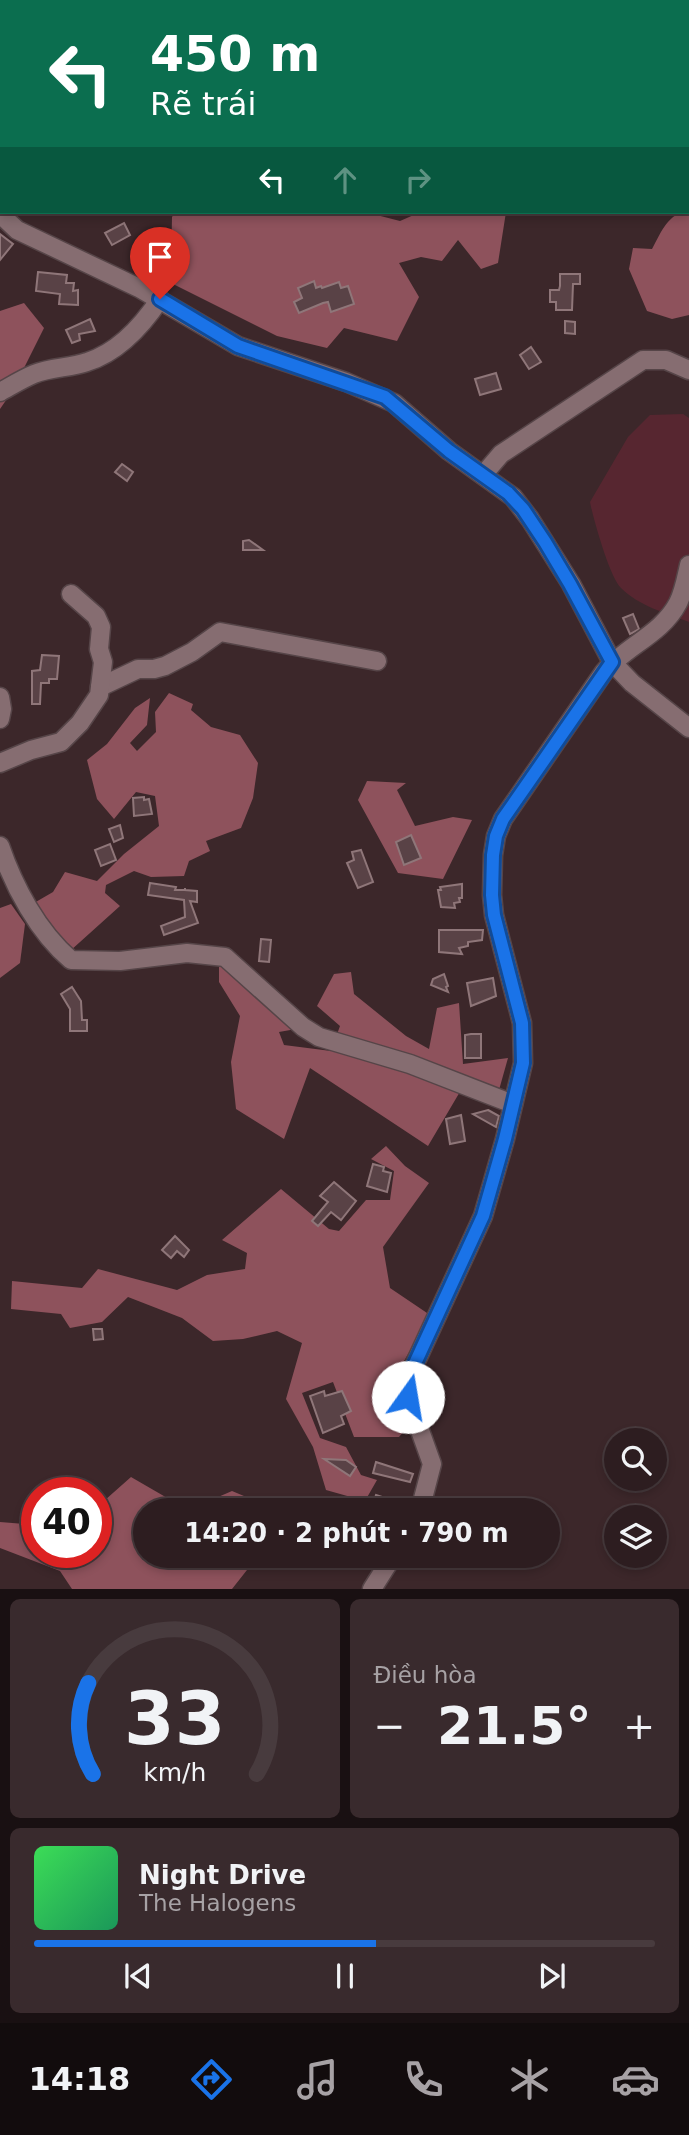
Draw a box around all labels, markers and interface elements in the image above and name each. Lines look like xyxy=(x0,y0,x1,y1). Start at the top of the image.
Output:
text: 450 m xyxy=(150,26,320,83)
icon: left xyxy=(35,28,126,119)
text: Rẽ trái xyxy=(150,85,256,123)
icon: left xyxy=(253,161,291,199)
icon: ahead xyxy=(326,161,364,199)
icon: right xyxy=(399,161,437,199)
pin xyxy=(130,227,190,299)
icon: arrive xyxy=(141,238,179,276)
position arrow xyxy=(371,1360,445,1434)
map controls xyxy=(604,1428,667,1568)
button: search xyxy=(604,1428,667,1491)
speed limit sign: 40 xyxy=(21,1477,112,1568)
button: layers xyxy=(604,1505,667,1568)
text: 14:20 · 2 phút · 790 m xyxy=(184,1518,509,1548)
text: Điều hòa xyxy=(374,1662,477,1688)
text: 33 xyxy=(124,1677,225,1762)
text: 21.5° xyxy=(437,1696,591,1756)
text: − xyxy=(374,1704,405,1748)
text: + xyxy=(623,1704,655,1748)
text: km/h xyxy=(143,1758,206,1787)
text: Night Drive xyxy=(139,1860,306,1890)
text: The Halogens xyxy=(139,1890,296,1916)
icon: previous xyxy=(119,1957,157,1995)
icon: pause xyxy=(326,1957,364,1995)
icon: next xyxy=(533,1957,571,1995)
icon: directions xyxy=(187,2055,236,2104)
icon: music xyxy=(293,2055,342,2104)
icon: phone xyxy=(399,2055,448,2104)
icon: climate xyxy=(505,2055,554,2104)
icon: car xyxy=(611,2055,660,2104)
text: 14:18 xyxy=(29,2060,130,2098)

